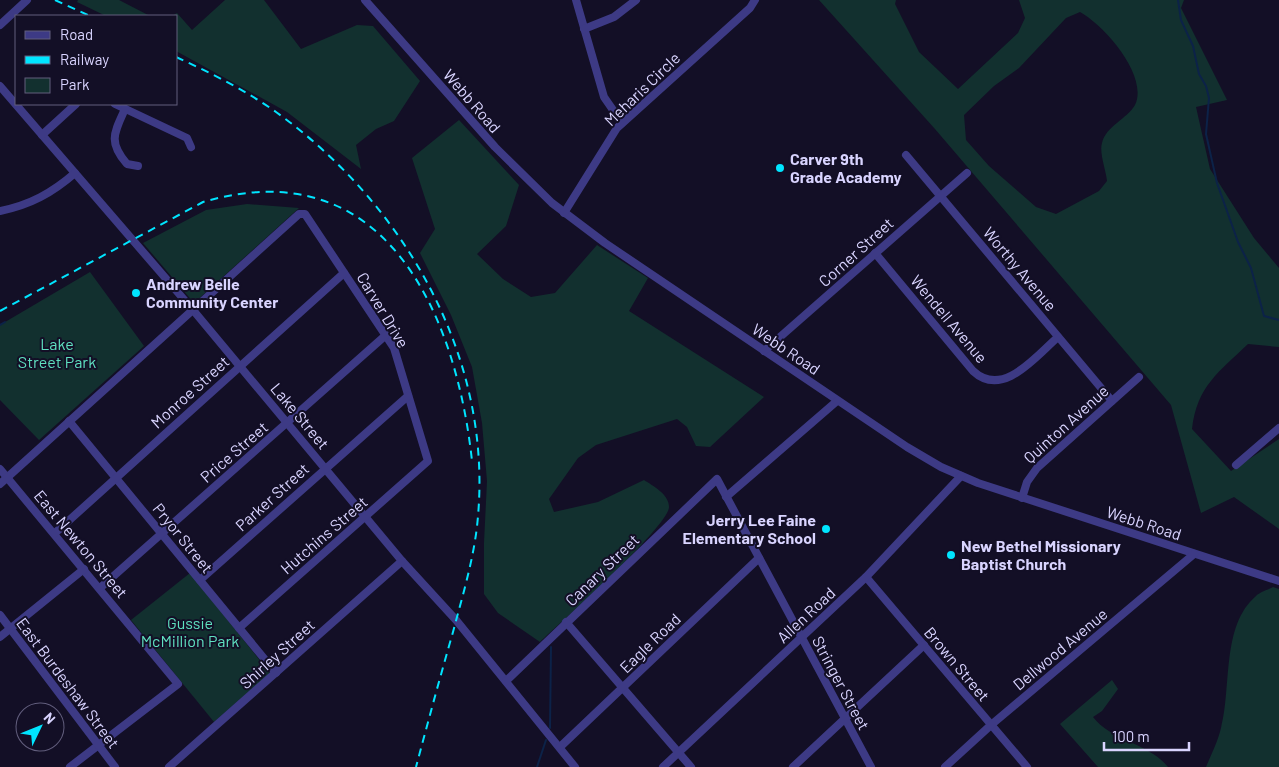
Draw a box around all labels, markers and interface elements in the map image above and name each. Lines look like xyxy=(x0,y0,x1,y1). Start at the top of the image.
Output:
legend xyxy=(15,15,178,105)
text: Road xyxy=(60,25,93,43)
street label: Meharis Circle xyxy=(600,48,683,129)
text: Railway xyxy=(60,50,109,68)
street label: Webb Road xyxy=(440,65,505,136)
text: Park xyxy=(60,75,90,93)
place label: Carver 9th Grade Academy xyxy=(790,149,902,186)
marker: Carver 9th Grade Academy xyxy=(774,162,786,174)
street label: Corner Street xyxy=(814,213,897,290)
street label: Worthy Avenue xyxy=(980,223,1061,315)
street label: Carver Drive xyxy=(354,269,413,351)
street label: Wendell Avenue xyxy=(907,271,992,367)
place label: Andrew Belle Community Center xyxy=(146,274,278,311)
marker: Andrew Belle Community Center xyxy=(130,287,142,299)
street label: Webb Road xyxy=(749,319,824,378)
park label: Lake Street Park xyxy=(18,334,96,371)
street label: Monroe Street xyxy=(147,352,233,432)
street label: Lake Street xyxy=(267,379,333,453)
street label: Quinton Avenue xyxy=(1019,381,1112,467)
street label: Price Street xyxy=(196,417,271,486)
street label: Parker Street xyxy=(231,459,312,535)
street label: East Newton Street xyxy=(31,486,132,602)
street label: Hutchins Street xyxy=(276,492,371,578)
street label: Pryor Street xyxy=(149,499,217,576)
street label: Webb Road xyxy=(1104,501,1184,544)
place label: Jerry Lee Faine Elementary School xyxy=(683,510,816,547)
marker: Jerry Lee Faine Elementary School xyxy=(820,523,832,535)
street label: Canary Street xyxy=(561,530,642,610)
place label: New Bethel Missionary Baptist Church xyxy=(961,536,1121,573)
marker: New Bethel Missionary Baptist Church xyxy=(945,549,957,561)
street label: Allen Road xyxy=(773,583,839,646)
street label: Dellwood Avenue xyxy=(1009,604,1111,694)
street label: Eagle Road xyxy=(615,609,684,676)
park label: Gussie McMillion Park xyxy=(141,613,239,650)
street label: East Burdeshaw Street xyxy=(13,614,124,752)
street label: Shirley Street xyxy=(235,615,318,692)
street label: Brown Street xyxy=(921,623,994,705)
street label: Stringer Street xyxy=(809,633,874,733)
north arrow xyxy=(15,702,65,752)
text: N xyxy=(40,709,59,727)
scale bar xyxy=(1104,720,1189,752)
text: 100 m xyxy=(1112,727,1150,745)

